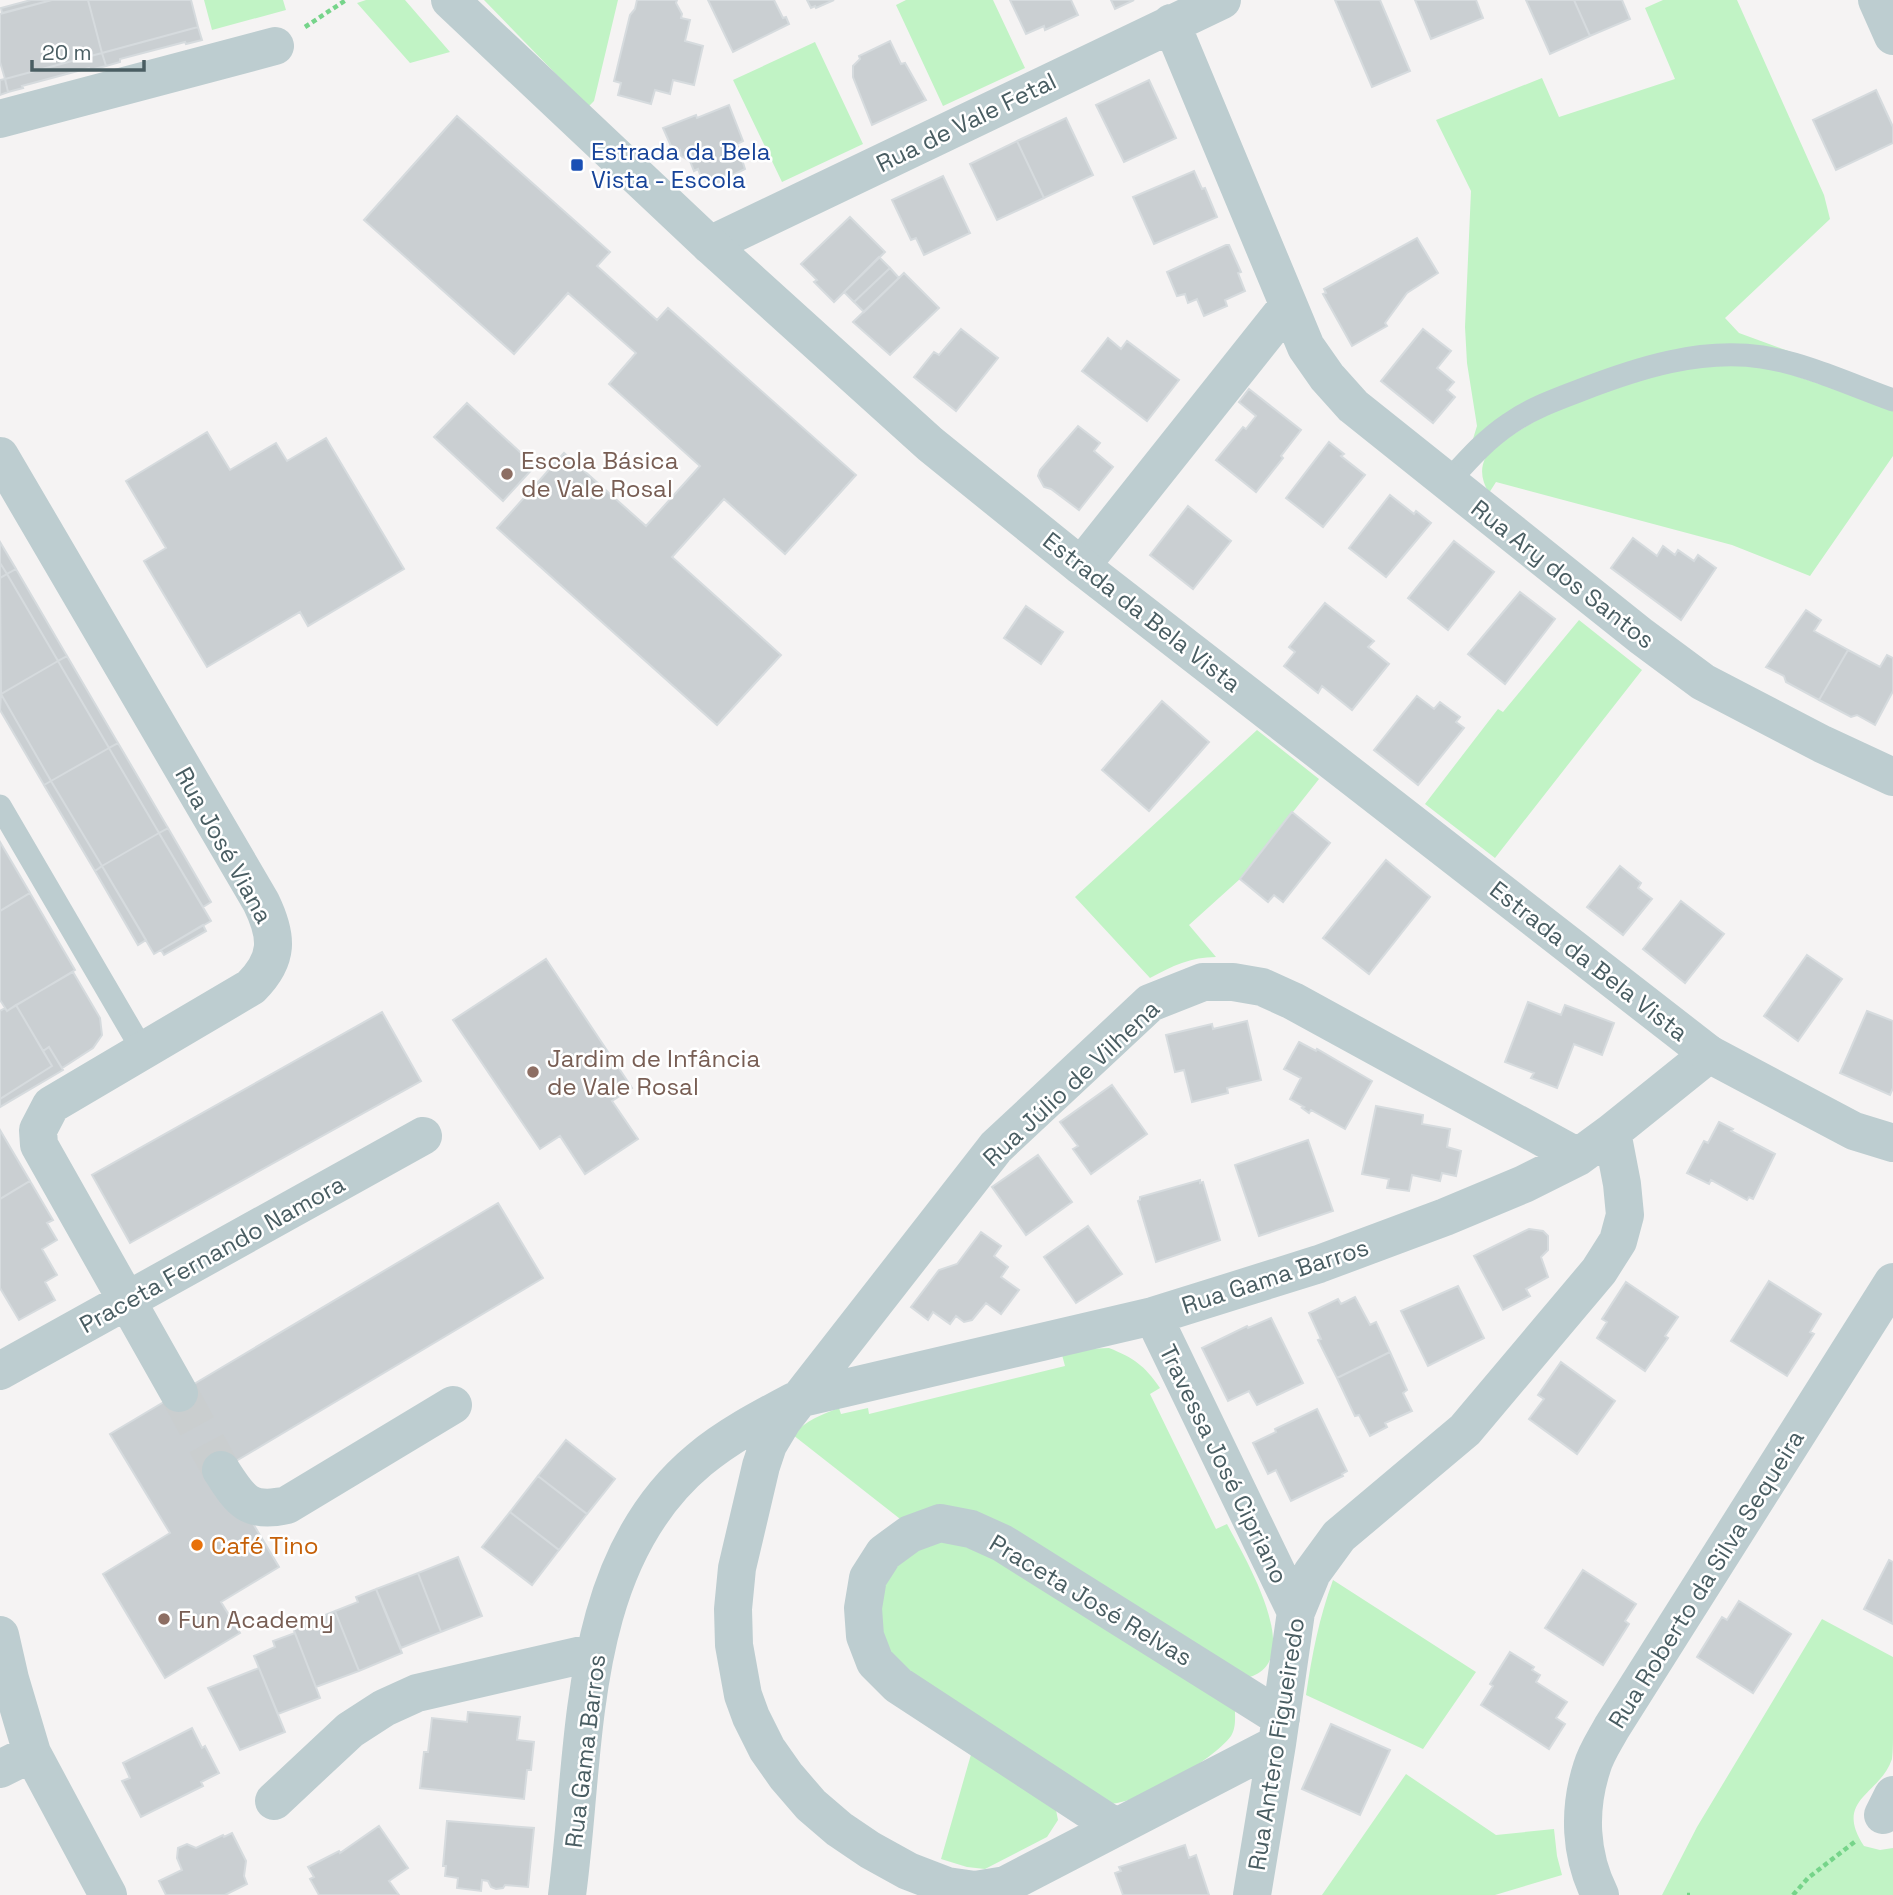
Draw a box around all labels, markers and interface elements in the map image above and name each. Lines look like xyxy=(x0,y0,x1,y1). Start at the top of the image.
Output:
scale bar xyxy=(32,28,144,72)
text: 20 m xyxy=(42,39,92,66)
street label: Rua de Vale Fetal xyxy=(871,65,1061,179)
place label: Estrada da Bela Vista - Escola xyxy=(591,136,771,195)
marker: Estrada da Bela Vista - Escola xyxy=(569,157,585,173)
place label: Escola Básica de Vale Rosal xyxy=(521,445,679,504)
marker: Escola Básica de Vale Rosal xyxy=(499,466,515,482)
street label: Rua Ary dos Santos xyxy=(1465,493,1661,655)
street label: Estrada da Bela Vista xyxy=(1037,525,1248,699)
street label: Rua José Viana xyxy=(168,761,280,929)
street label: Estrada da Bela Vista xyxy=(1484,874,1695,1048)
street label: Rua Júlio de Vilhena xyxy=(976,993,1166,1173)
place label: Jardim de Infância de Vale Rosal xyxy=(547,1043,760,1102)
marker: Jardim de Infância de Vale Rosal xyxy=(525,1064,541,1080)
street label: Praceta Fernando Namora xyxy=(74,1168,350,1340)
street label: Rua Gama Barros xyxy=(1178,1231,1372,1321)
street label: Travessa José Cipriano xyxy=(1153,1339,1295,1589)
street label: Rua Roberto da Silva Sequeira xyxy=(1601,1424,1811,1734)
street label: Praceta José Relvas xyxy=(984,1527,1198,1673)
place label: Café Tino xyxy=(211,1530,319,1561)
marker: Café Tino xyxy=(189,1537,205,1553)
place label: Fun Academy xyxy=(178,1604,334,1635)
marker: Fun Academy xyxy=(156,1611,172,1627)
street label: Rua Antero Figueiredo xyxy=(1241,1615,1311,1873)
street label: Rua Gama Barros xyxy=(558,1652,612,1850)

